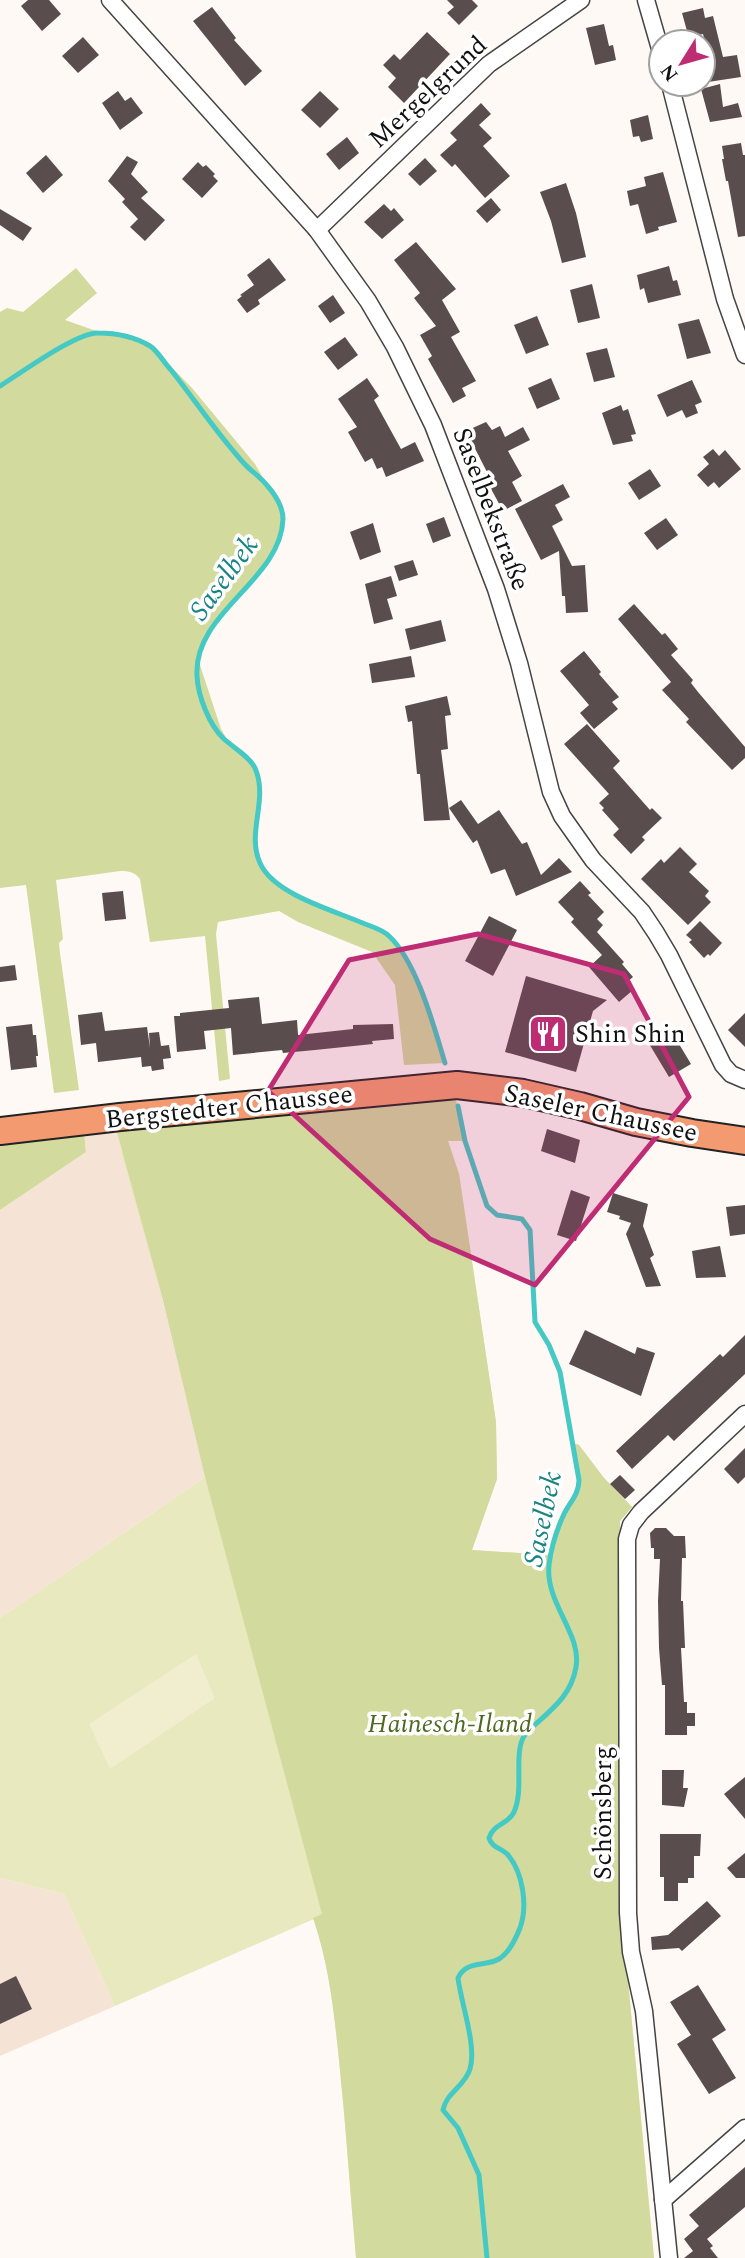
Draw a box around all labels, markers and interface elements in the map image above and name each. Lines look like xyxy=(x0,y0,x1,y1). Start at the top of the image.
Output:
street label: Mergelgrund xyxy=(359,26,497,158)
north arrow xyxy=(647,28,717,98)
text: N xyxy=(653,57,686,87)
street label: Saselbekstraße xyxy=(442,422,540,596)
water label: Saselbek xyxy=(178,526,270,630)
restaurant icon: Shin Shin xyxy=(527,1013,569,1055)
place label: Shin Shin xyxy=(575,1014,686,1054)
street label: Saseler Chaussee xyxy=(501,1073,701,1153)
street label: Bergstedter Chaussee xyxy=(103,1074,355,1140)
water label: Saselbek xyxy=(512,1468,574,1570)
park label: Hainesch-Iland xyxy=(368,1704,532,1744)
street label: Schönsberg xyxy=(583,1746,623,1880)

